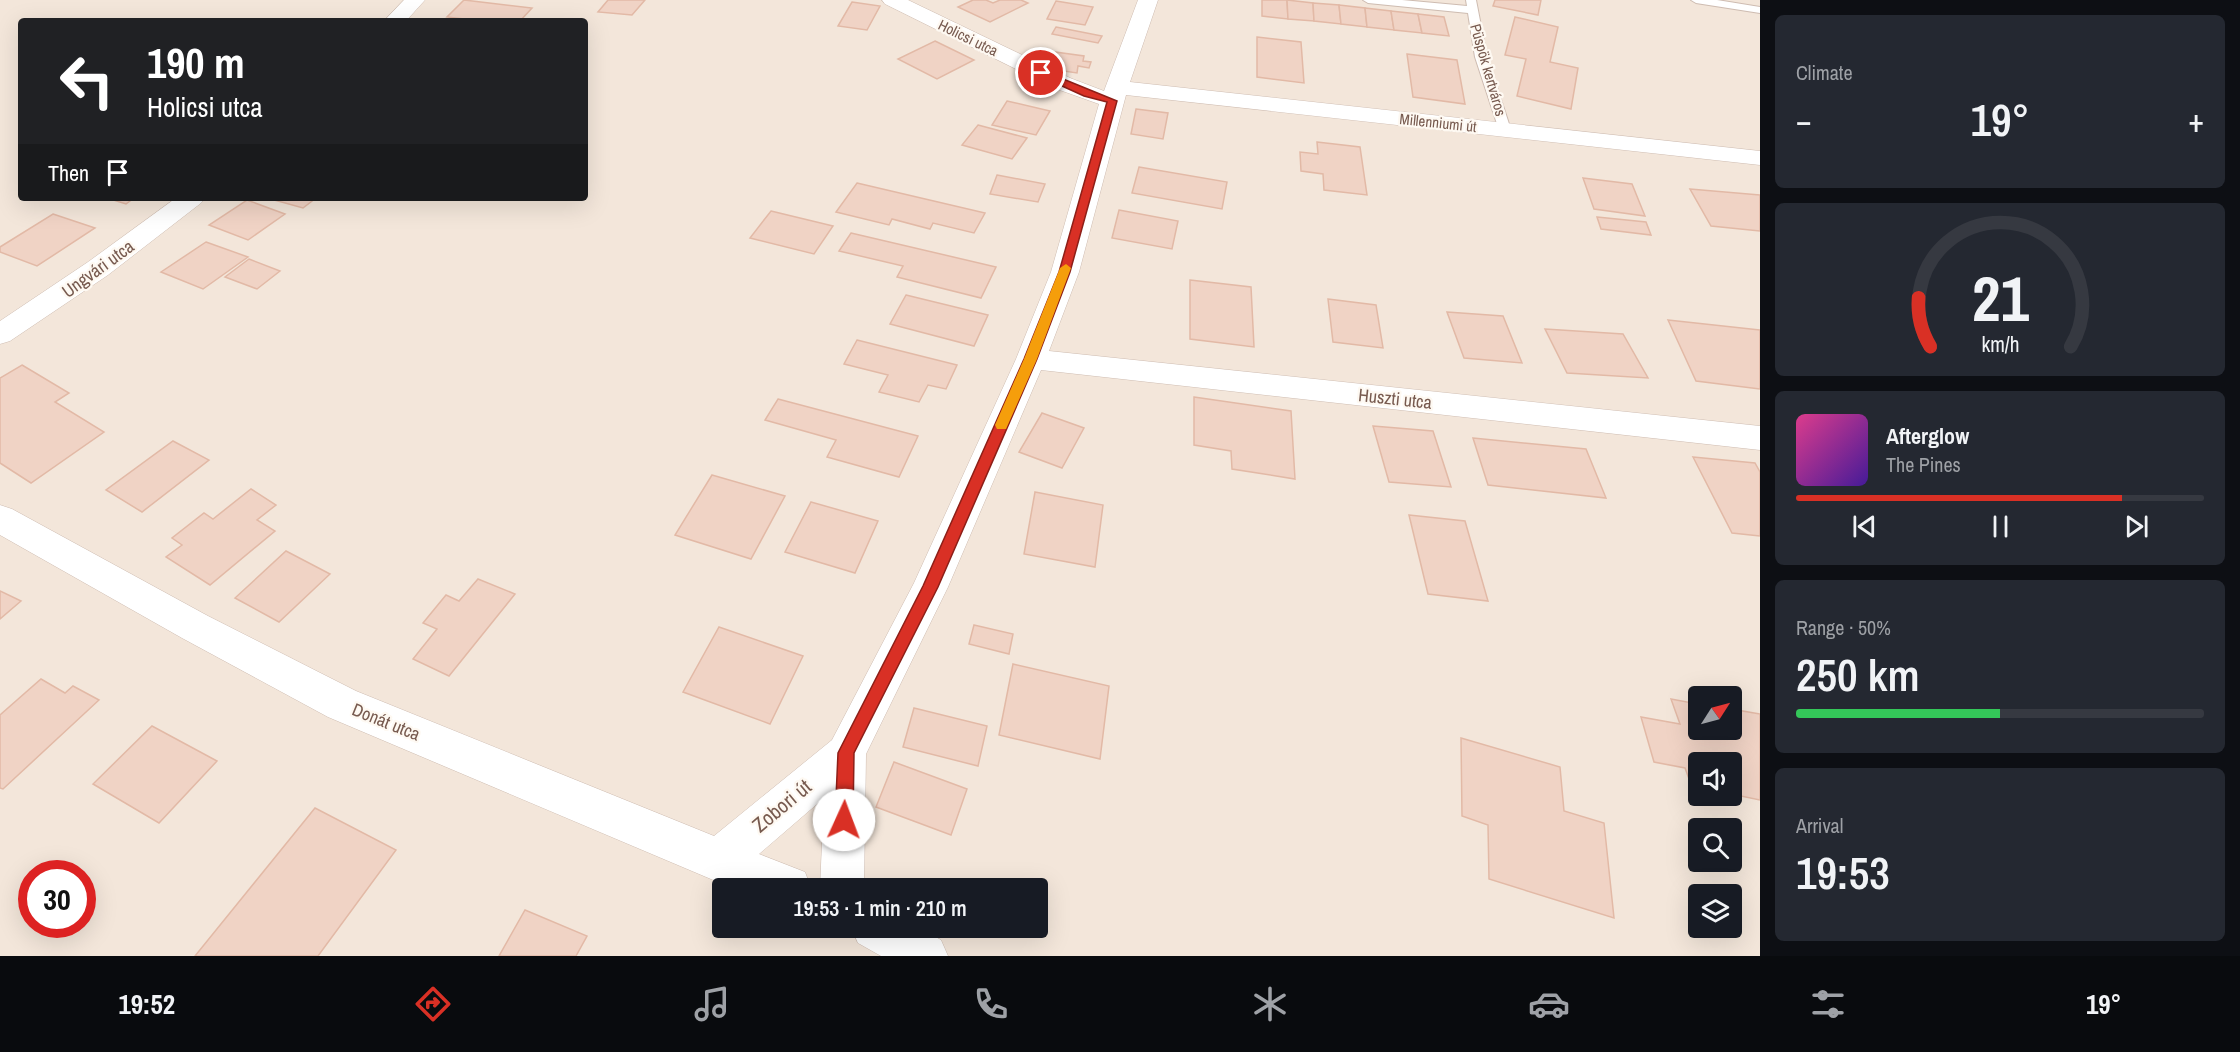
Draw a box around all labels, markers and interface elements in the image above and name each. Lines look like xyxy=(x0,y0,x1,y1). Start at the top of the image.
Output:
street label: Holicsi utca xyxy=(935,14,1002,61)
street label: Püspök kertváros xyxy=(1465,21,1512,118)
text: 190 m xyxy=(147,35,245,91)
icon: left xyxy=(48,42,126,120)
pin xyxy=(1015,47,1066,98)
icon: arrive xyxy=(1024,56,1057,89)
text: Climate xyxy=(1796,59,1853,86)
text: Holicsi utca xyxy=(147,89,263,125)
text: 19° xyxy=(1970,89,2030,150)
text: − xyxy=(1796,98,1812,142)
text: + xyxy=(2188,98,2204,142)
street label: Millenniumi út xyxy=(1399,108,1478,137)
icon: arrive xyxy=(101,156,134,189)
text: Then xyxy=(48,158,89,188)
street label: Ungvári utca xyxy=(57,234,139,303)
text: 21 xyxy=(1972,256,2029,340)
text: km/h xyxy=(1981,330,2019,359)
street label: Huszti utca xyxy=(1357,382,1433,415)
text: Afterglow xyxy=(1886,421,1969,451)
text: The Pines xyxy=(1886,451,1961,478)
icon: previous xyxy=(1848,510,1881,543)
icon: pause xyxy=(1984,510,2017,543)
icon: next xyxy=(2120,510,2153,543)
text: Range · 50% xyxy=(1796,614,1891,641)
text: 250 km xyxy=(1796,644,1920,705)
north arrow xyxy=(1688,686,1742,740)
map controls xyxy=(1688,686,1742,938)
street label: Donát utca xyxy=(348,697,424,746)
button: sound xyxy=(1688,752,1742,806)
street label: Zobori út xyxy=(746,772,818,839)
position arrow xyxy=(812,788,876,852)
text: Arrival xyxy=(1796,812,1843,839)
button: search xyxy=(1688,818,1742,872)
text: 19:53 xyxy=(1796,842,1890,903)
speed limit sign: 30 xyxy=(18,860,96,938)
button: layers xyxy=(1688,884,1742,938)
text: 19:53 · 1 min · 210 m xyxy=(793,893,967,923)
icon: directions xyxy=(412,983,454,1025)
icon: music xyxy=(691,983,733,1025)
icon: phone xyxy=(970,983,1012,1025)
icon: climate xyxy=(1249,983,1291,1025)
icon: car xyxy=(1528,983,1570,1025)
icon: filters xyxy=(1807,983,1849,1025)
text: 19:52 xyxy=(118,986,175,1022)
text: 19° xyxy=(2086,986,2121,1022)

